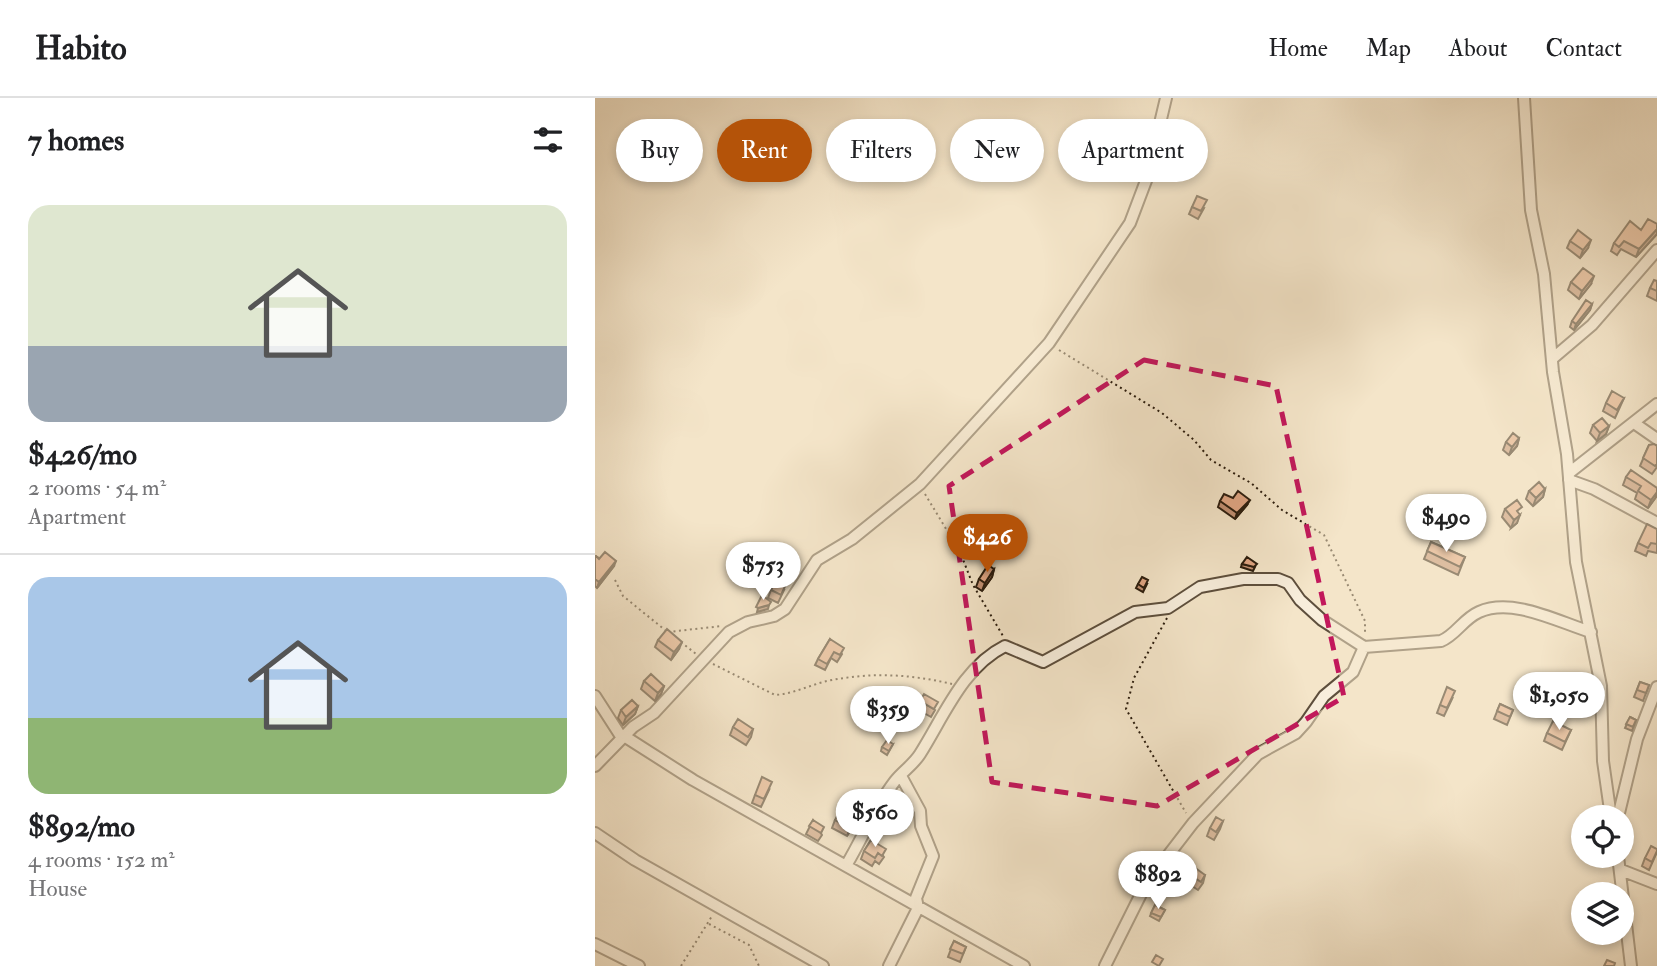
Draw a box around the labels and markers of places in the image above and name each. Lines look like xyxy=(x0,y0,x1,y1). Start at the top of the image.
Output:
pin: $490 xyxy=(1405,494,1487,554)
pin: $426 xyxy=(946,514,1028,574)
pin: $753 xyxy=(722,542,804,602)
pin: $1,050 xyxy=(1502,672,1616,732)
pin: $359 xyxy=(847,686,929,746)
pin: $560 xyxy=(834,790,916,849)
pin: $892 xyxy=(1117,852,1199,911)

